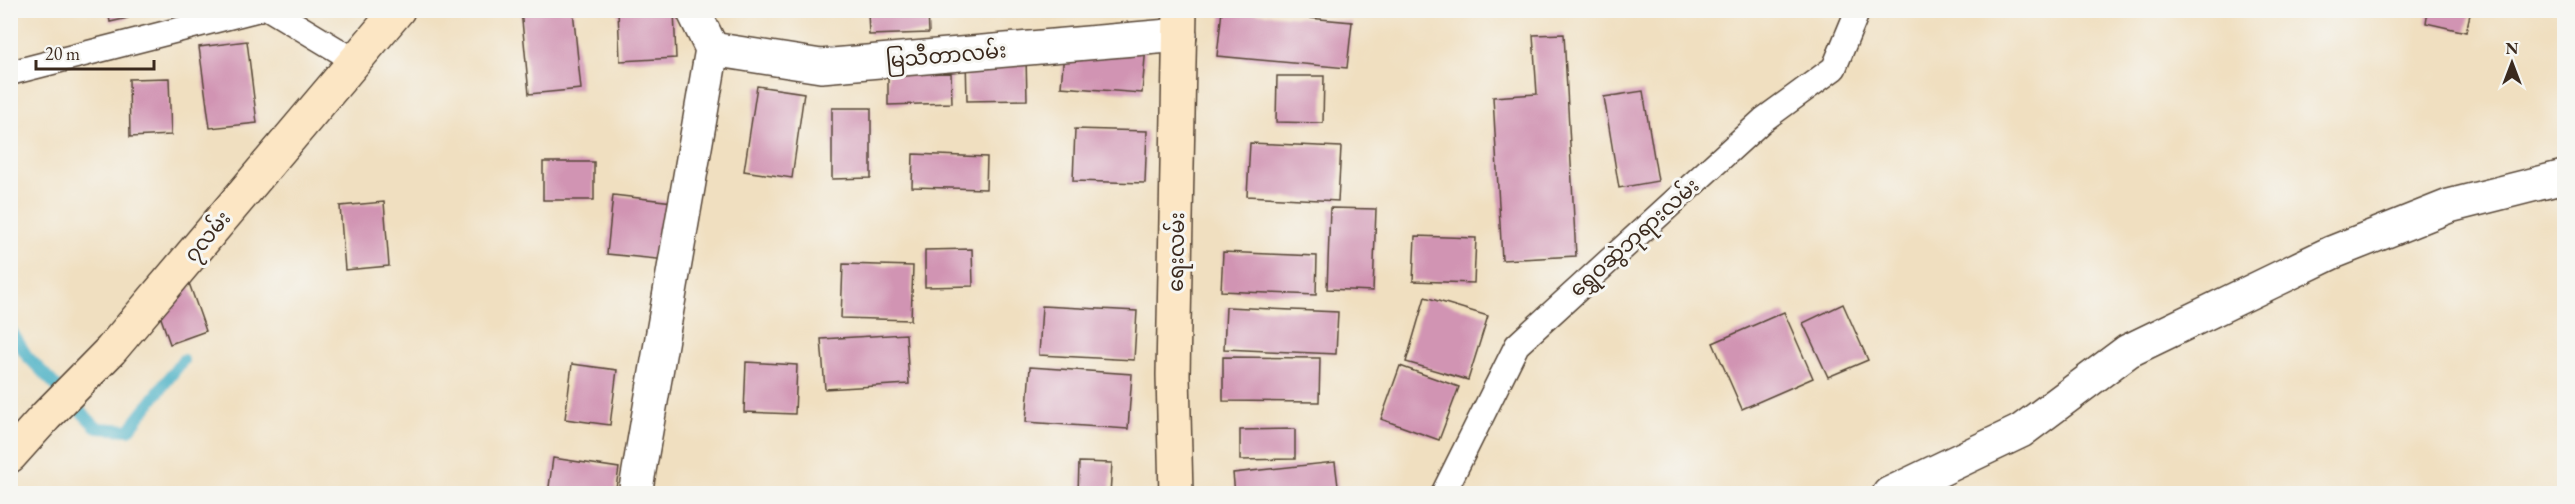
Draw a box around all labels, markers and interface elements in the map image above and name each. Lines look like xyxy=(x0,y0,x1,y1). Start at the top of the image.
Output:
scale bar xyxy=(36,33,154,71)
north arrow xyxy=(2482,33,2542,93)
street label: မြသီတာလမ်း xyxy=(884,34,1008,78)
text: N xyxy=(2506,38,2519,59)
text: 20 m xyxy=(45,42,80,65)
street label: ရွှေဝဆွဲဘုရားလမ်း xyxy=(1562,170,1707,305)
street label: ၇လမ်း xyxy=(176,204,239,270)
street label: ရေးလမ်း xyxy=(1160,212,1194,292)

